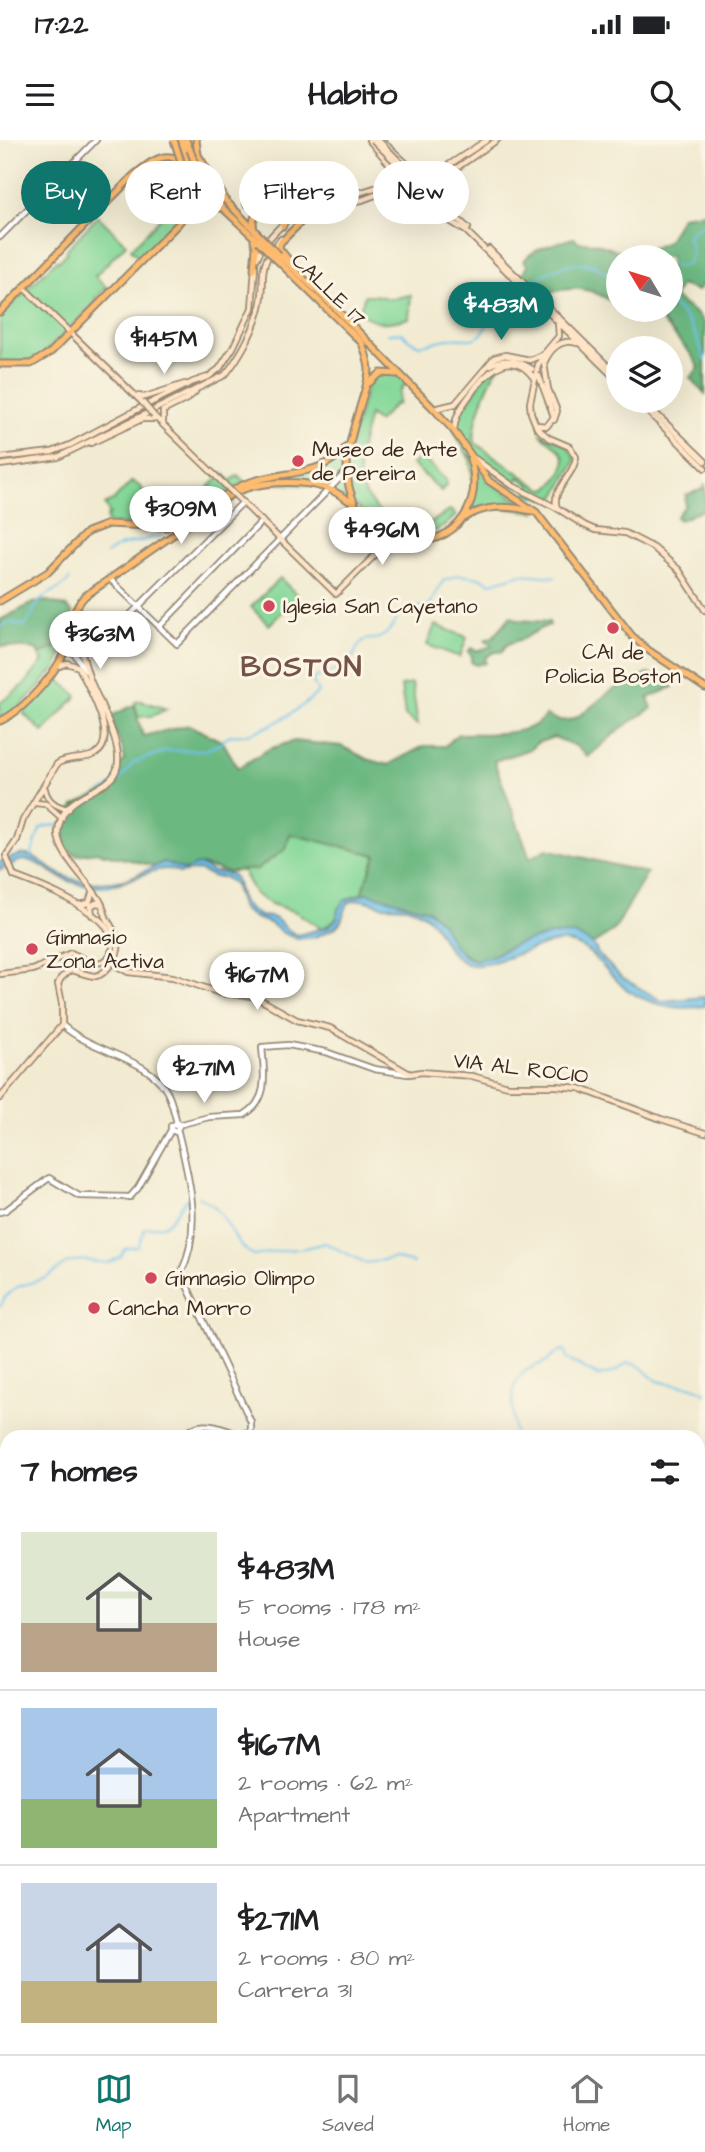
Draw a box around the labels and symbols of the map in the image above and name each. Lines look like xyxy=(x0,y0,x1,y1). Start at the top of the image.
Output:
north arrow xyxy=(606,245,682,322)
street label: CALLE 17 xyxy=(285,246,373,332)
pin: $483M xyxy=(452,282,550,342)
pin: $145M xyxy=(115,316,213,376)
place label: Museo de Arte de Pereira xyxy=(312,435,458,488)
marker: Museo de Arte de Pereira xyxy=(290,453,306,469)
pin: $309M xyxy=(132,486,230,546)
pin: $496M xyxy=(333,508,431,567)
place label: Iglesia San Cayetano xyxy=(283,592,478,623)
marker: Iglesia San Cayetano xyxy=(261,598,277,614)
pin: $363M xyxy=(51,612,149,671)
marker: CAI de Policia Boston xyxy=(605,620,621,636)
place label: CAI de Policia Boston xyxy=(545,638,681,691)
district label: BOSTON xyxy=(241,648,363,687)
place label: Gimnasio Zona Activa xyxy=(46,923,164,976)
marker: Gimnasio Zona Activa xyxy=(24,941,40,957)
pin: $167M xyxy=(208,952,306,1012)
pin: $271M xyxy=(155,1046,253,1105)
street label: VIA AL ROCIO xyxy=(452,1046,590,1091)
place label: Gimnasio Olimpo xyxy=(165,1264,315,1294)
marker: Gimnasio Olimpo xyxy=(143,1270,159,1286)
place label: Cancha Morro xyxy=(108,1294,251,1323)
marker: Cancha Morro xyxy=(86,1300,102,1316)

